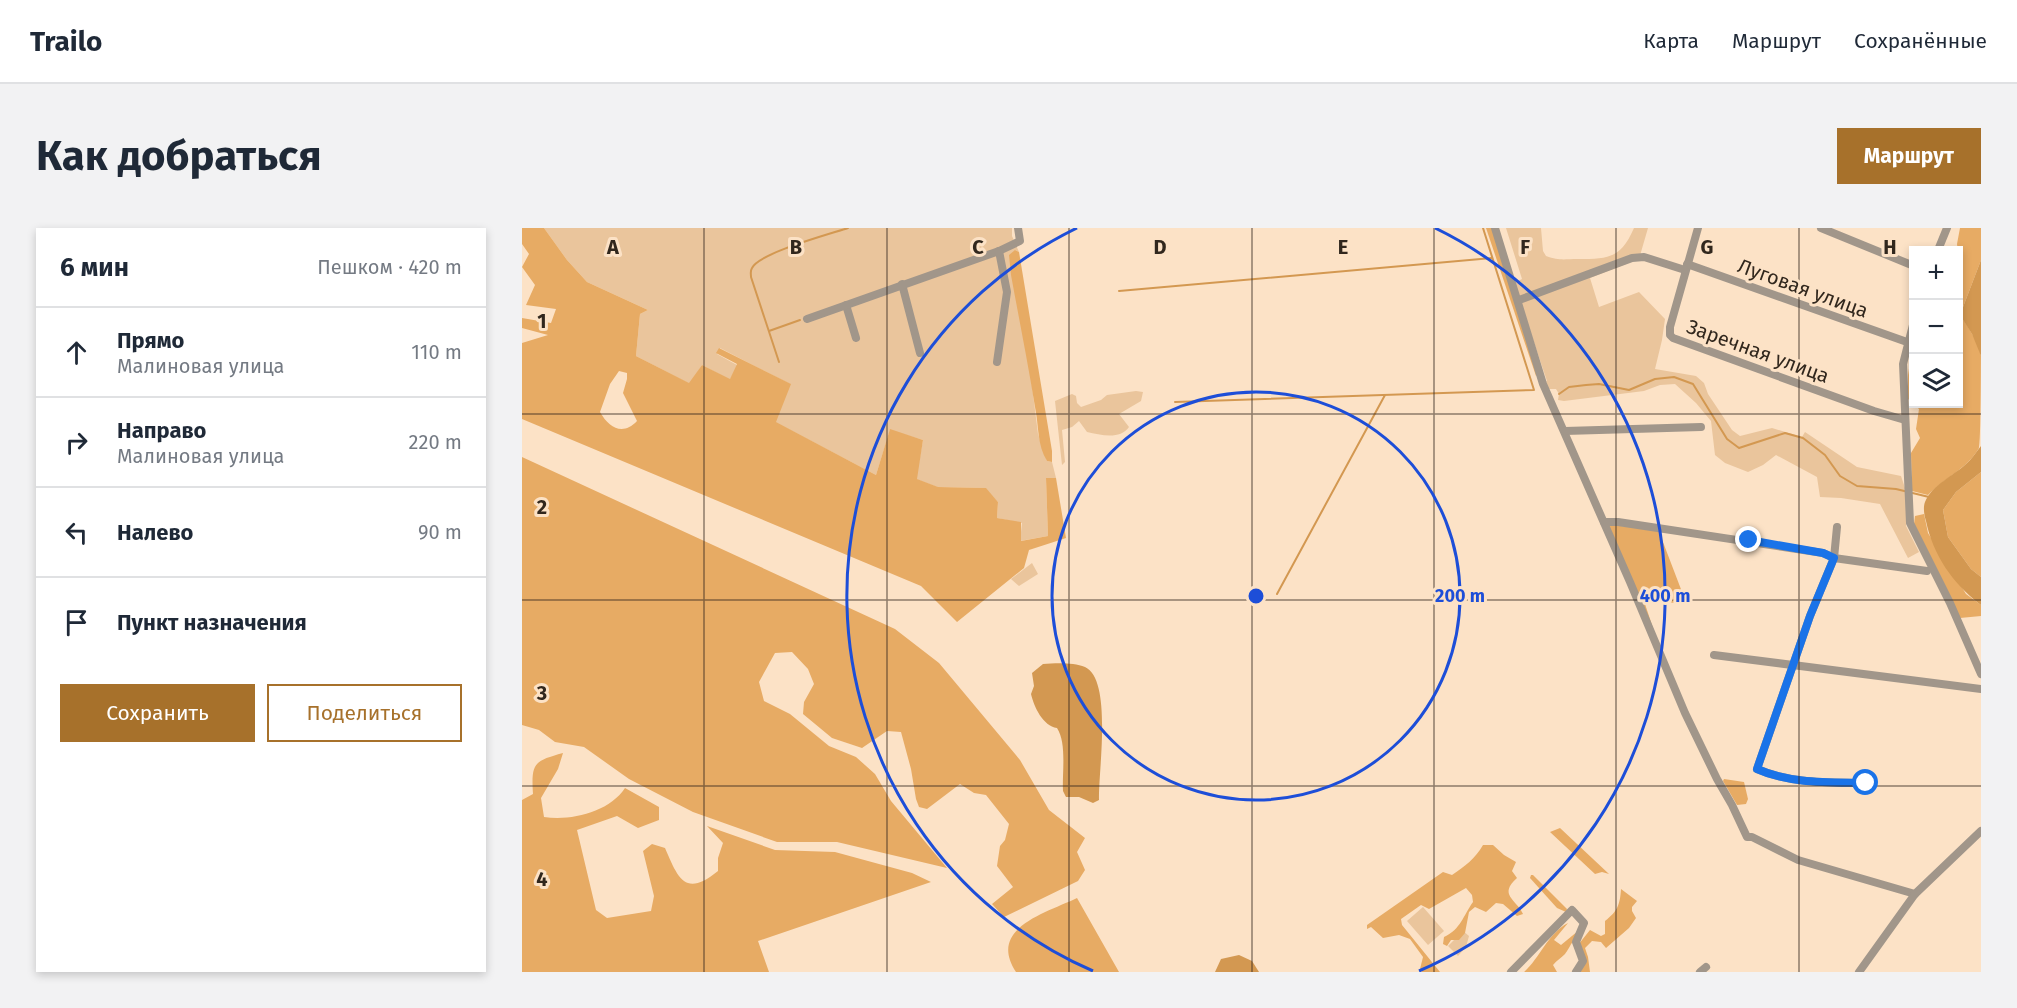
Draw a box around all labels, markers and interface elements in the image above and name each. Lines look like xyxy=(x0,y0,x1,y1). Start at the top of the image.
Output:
text: Trailo xyxy=(30,25,102,58)
text: Карта xyxy=(1643,28,1699,54)
text: Маршрут xyxy=(1732,28,1821,54)
text: Сохранённые xyxy=(1854,28,1987,54)
button: Маршрут xyxy=(1837,128,1981,184)
text: Как добраться xyxy=(36,131,322,181)
text: A xyxy=(606,235,620,259)
text: B xyxy=(790,235,802,259)
text: C xyxy=(972,235,984,259)
text: D xyxy=(1153,235,1167,259)
text: E xyxy=(1338,235,1348,259)
text: F xyxy=(1520,235,1530,259)
text: G xyxy=(1701,235,1713,259)
text: H xyxy=(1883,235,1897,259)
map controls xyxy=(1909,246,1963,408)
button: + xyxy=(1909,246,1963,300)
text: 6 мин xyxy=(60,252,129,283)
street label: Луговая улица xyxy=(1735,253,1871,323)
text: Пешком · 420 m xyxy=(317,255,462,279)
button: − xyxy=(1909,300,1963,354)
text: 1 xyxy=(537,309,547,333)
street label: Заречная улица xyxy=(1683,314,1833,388)
text: Прямо xyxy=(117,327,184,354)
icon: ahead xyxy=(60,336,93,369)
text: 110 m xyxy=(411,340,462,364)
text: Малиновая улица xyxy=(117,354,285,378)
button: layers xyxy=(1909,354,1963,408)
text: Направо xyxy=(117,417,206,444)
icon: right xyxy=(60,426,93,459)
text: 220 m xyxy=(409,430,462,454)
text: Малиновая улица xyxy=(117,444,285,468)
text: 2 xyxy=(537,495,547,519)
icon: left xyxy=(60,516,93,549)
text: Налево xyxy=(117,519,193,546)
text: 90 m xyxy=(418,520,462,544)
route end xyxy=(1735,526,1761,552)
text: 200 m xyxy=(1435,585,1485,607)
text: 400 m xyxy=(1640,585,1690,607)
centre of rings xyxy=(1246,586,1266,606)
icon: arrive xyxy=(60,606,93,639)
text: Пункт назначения xyxy=(117,609,307,636)
text: 3 xyxy=(536,681,547,705)
button: Сохранить xyxy=(60,684,255,742)
button: Поделиться xyxy=(267,684,462,742)
route start xyxy=(1852,769,1878,795)
text: 4 xyxy=(536,867,548,891)

